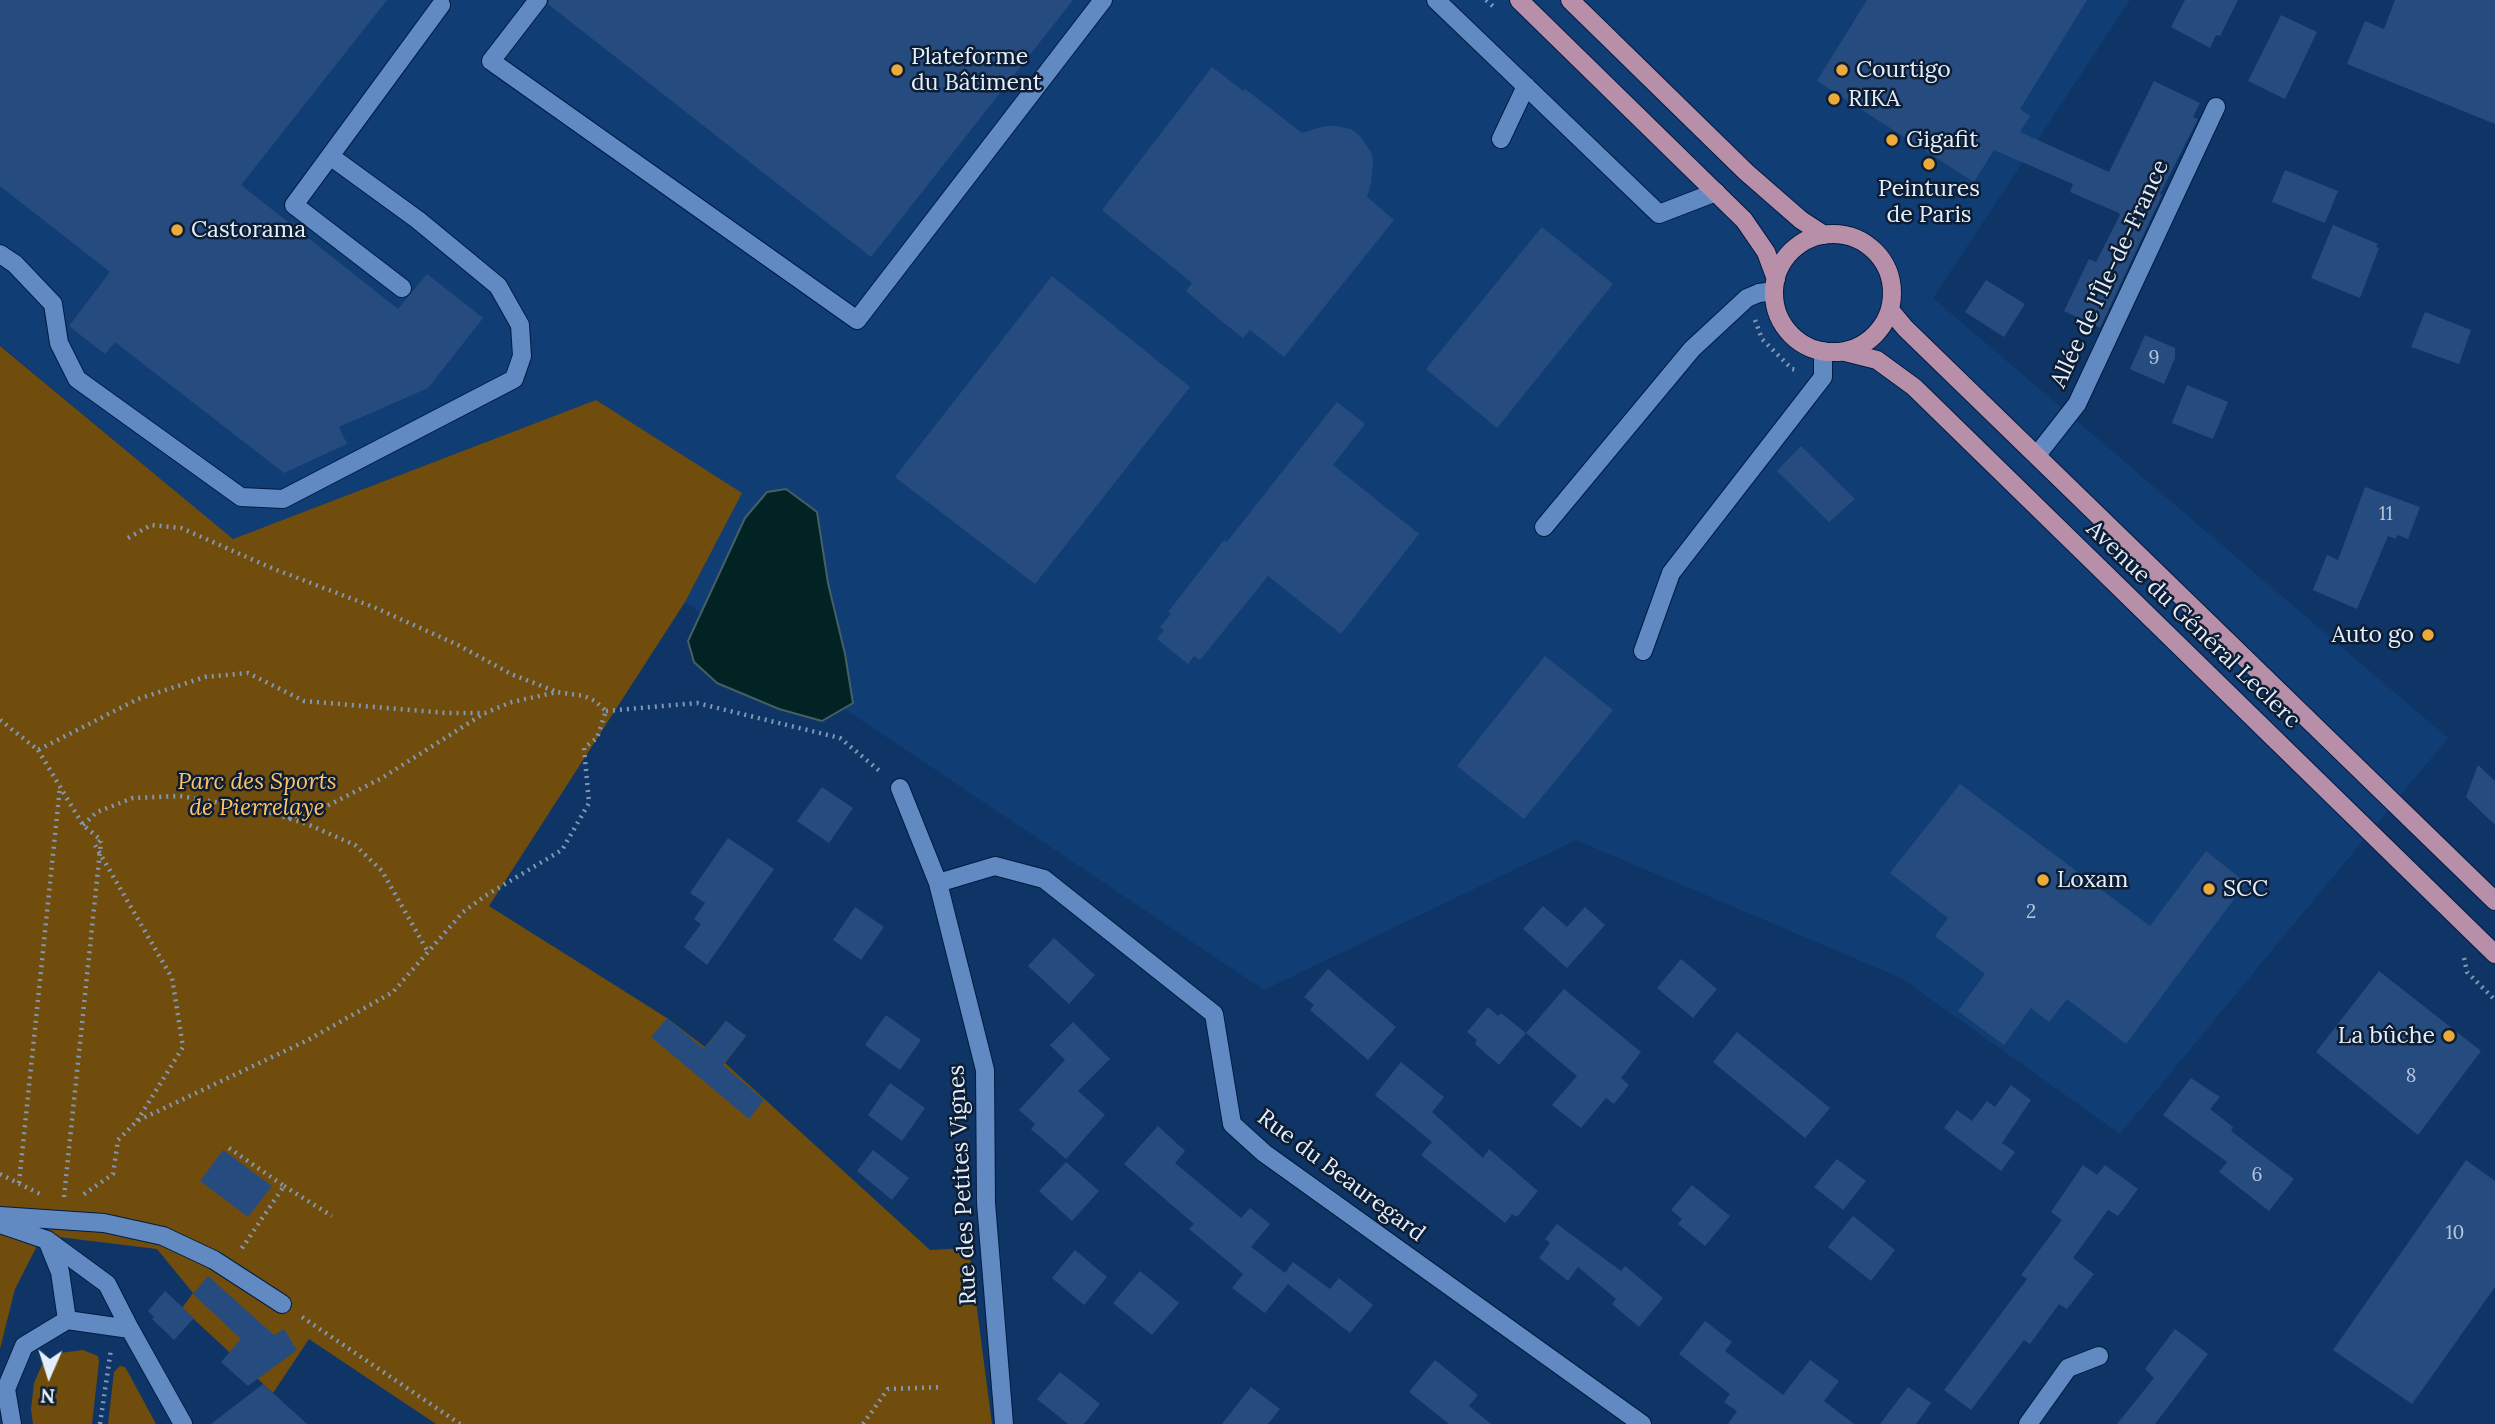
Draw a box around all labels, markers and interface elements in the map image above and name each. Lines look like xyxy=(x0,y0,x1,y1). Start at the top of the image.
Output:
place label: Plateforme du Bâtiment xyxy=(911,43,1042,97)
place label: Courtigo xyxy=(1856,56,1951,84)
marker: Plateforme du Bâtiment xyxy=(889,62,905,78)
marker: Courtigo xyxy=(1834,62,1850,78)
place label: RIKA xyxy=(1848,85,1900,113)
marker: RIKA xyxy=(1826,91,1842,107)
place label: Gigafit xyxy=(1906,126,1978,154)
marker: Gigafit xyxy=(1884,132,1900,148)
marker: Peintures de Paris xyxy=(1921,156,1937,172)
street label: Allée de l'Île-de-France xyxy=(2045,156,2175,392)
place label: Peintures de Paris xyxy=(1878,175,1980,229)
place label: Castorama xyxy=(191,216,306,244)
marker: Castorama xyxy=(169,222,185,238)
house number: 9 xyxy=(2149,348,2159,370)
house number: 11 xyxy=(2379,504,2393,526)
street label: Avenue du Général Leclerc xyxy=(2080,516,2306,734)
place label: Auto go xyxy=(2331,621,2414,649)
marker: Auto go xyxy=(2420,627,2436,643)
park label: Parc des Sports de Pierrelaye xyxy=(177,768,337,822)
place label: Loxam xyxy=(2057,866,2128,894)
marker: Loxam xyxy=(2035,872,2051,888)
place label: SCC xyxy=(2223,875,2268,903)
marker: SCC xyxy=(2201,881,2217,897)
house number: 2 xyxy=(2026,902,2036,924)
place label: La bûche xyxy=(2338,1022,2435,1050)
marker: La bûche xyxy=(2441,1028,2457,1044)
street label: Rue des Petites Vignes xyxy=(943,1064,983,1306)
house number: 8 xyxy=(2406,1066,2416,1088)
street label: Rue du Beauregard xyxy=(1252,1104,1430,1248)
house number: 6 xyxy=(2252,1165,2262,1187)
house number: 10 xyxy=(2446,1223,2464,1245)
north arrow xyxy=(14,1340,84,1410)
text: N xyxy=(40,1384,56,1408)

